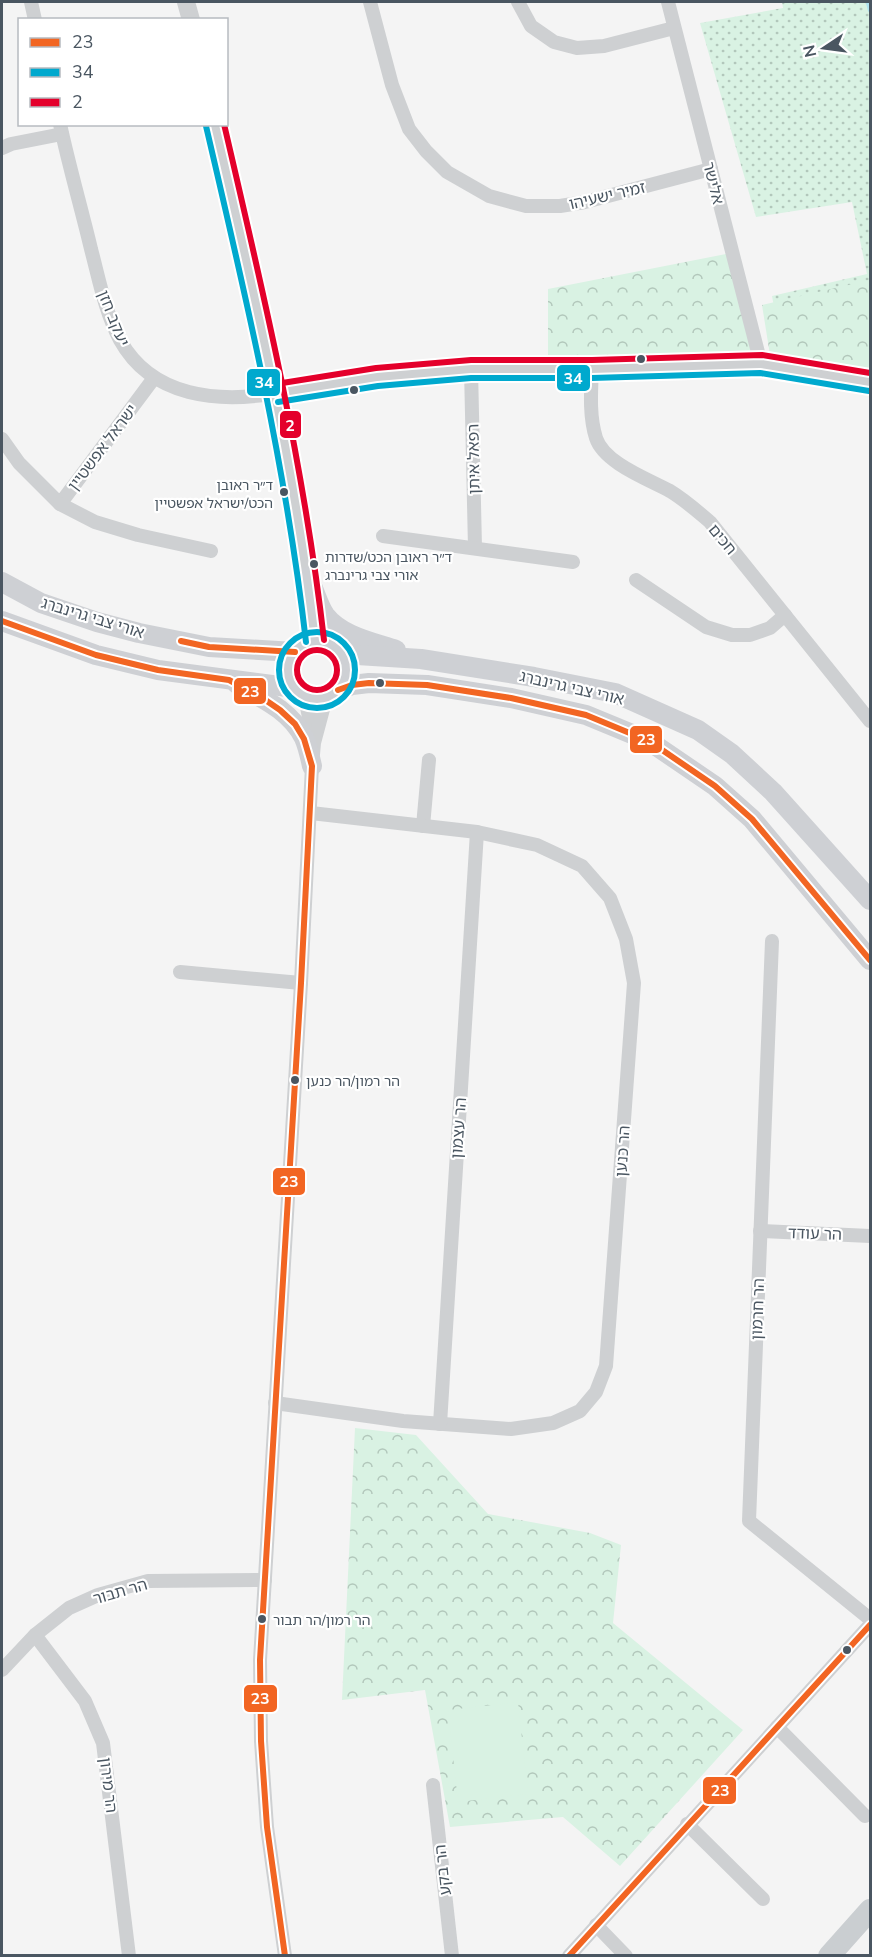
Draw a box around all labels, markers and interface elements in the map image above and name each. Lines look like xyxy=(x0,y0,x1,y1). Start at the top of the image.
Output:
legend xyxy=(18,18,228,126)
north arrow xyxy=(794,18,854,78)
text: 23 xyxy=(72,30,94,54)
text: N xyxy=(798,43,822,59)
text: 34 xyxy=(72,60,94,84)
text: 2 xyxy=(72,90,83,114)
street label: אלישר xyxy=(697,160,729,207)
street label: זמיר ישעיהו xyxy=(567,176,648,215)
street label: יעקב חזן xyxy=(92,287,134,350)
unlabelled marker xyxy=(635,353,647,365)
line badge: 34 xyxy=(556,364,591,392)
line badge: 34 xyxy=(246,368,281,397)
text: 34 xyxy=(563,368,583,390)
text: 34 xyxy=(254,372,274,394)
unlabelled marker xyxy=(348,384,360,396)
street label: ישראל אפשטיין xyxy=(63,400,143,495)
line badge: 2 xyxy=(279,410,302,439)
text: 2 xyxy=(285,415,295,437)
street label: רפאל איתן xyxy=(462,423,486,495)
place label: ד״ר ראובן הכט/ישראל אפשטיין xyxy=(154,476,273,513)
marker: ד״ר ראובן הכט/ישראל אפשטיין xyxy=(278,486,290,498)
street label: חכים xyxy=(703,520,742,560)
place label: ד״ר ראובן הכט/שדרות אורי צבי גרינברג xyxy=(325,548,453,585)
marker: ד״ר ראובן הכט/שדרות אורי צבי גרינברג xyxy=(308,558,320,570)
street label: אורי צבי גרינברג xyxy=(38,592,147,644)
street label: אורי צבי גרינברג xyxy=(517,665,626,711)
line badge: 23 xyxy=(233,677,267,705)
unlabelled marker xyxy=(374,677,386,689)
text: 23 xyxy=(240,681,260,703)
line badge: 23 xyxy=(629,725,663,754)
text: 23 xyxy=(636,729,656,751)
place label: הר רמון/הר כנען xyxy=(306,1072,400,1091)
marker: הר רמון/הר כנען xyxy=(289,1074,301,1086)
street label: הר עצמון xyxy=(446,1097,472,1160)
street label: הר כנען xyxy=(610,1125,636,1178)
line badge: 23 xyxy=(272,1167,306,1196)
text: 23 xyxy=(279,1171,299,1193)
street label: הר עודד xyxy=(788,1222,842,1246)
street label: הר חרמון xyxy=(746,1278,770,1340)
street label: הר תבור xyxy=(91,1574,150,1610)
place label: הר רמון/הר תבור xyxy=(273,1611,371,1630)
marker: הר רמון/הר תבור xyxy=(256,1613,268,1625)
unlabelled marker xyxy=(841,1644,853,1656)
line badge: 23 xyxy=(243,1684,278,1713)
text: 23 xyxy=(250,1688,270,1710)
street label: הר מירון xyxy=(94,1756,122,1814)
line badge: 23 xyxy=(702,1776,737,1805)
text: 23 xyxy=(710,1780,730,1802)
street label: הר בקע xyxy=(429,1843,457,1896)

